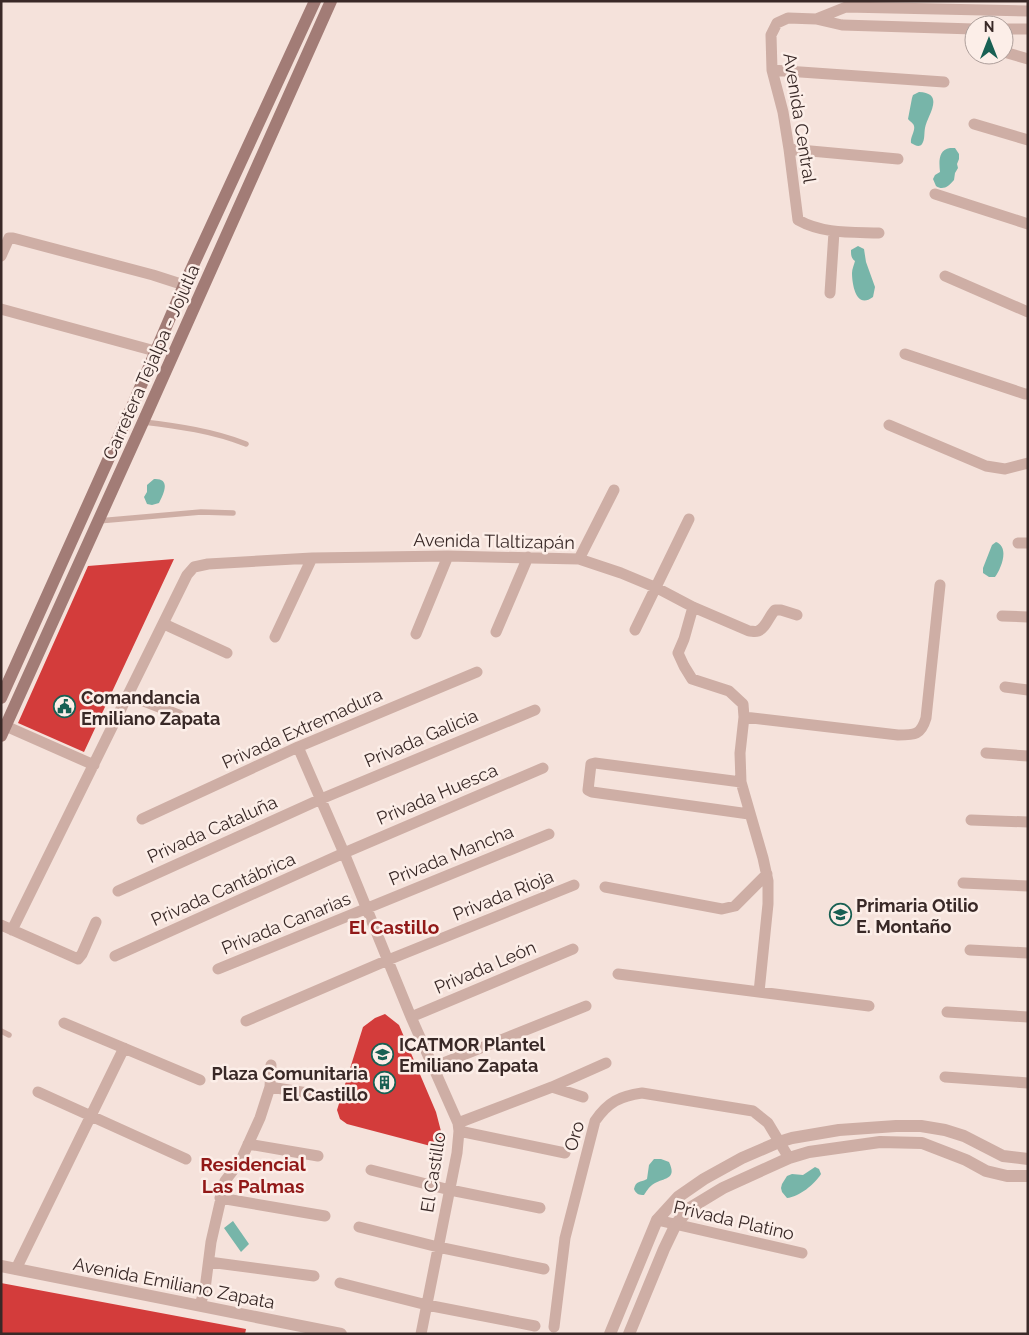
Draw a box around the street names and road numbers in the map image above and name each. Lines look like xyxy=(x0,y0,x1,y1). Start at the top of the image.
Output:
street label: Avenida Central xyxy=(779,51,821,185)
street label: Carretera Tejalpa - Jojutla xyxy=(98,261,204,463)
street label: Avenida Tlaltizapán xyxy=(413,529,575,553)
street label: Privada Extremadura xyxy=(219,683,385,773)
street label: Privada Galicia xyxy=(361,705,481,771)
street label: Privada Huesca xyxy=(373,759,501,829)
street label: Privada Cataluña xyxy=(144,791,280,867)
street label: Privada Mancha xyxy=(386,820,516,890)
street label: Privada Cantábrica xyxy=(148,848,298,930)
street label: Privada Rioja xyxy=(450,865,556,925)
street label: Privada Canarias xyxy=(218,887,354,958)
street label: Privada León xyxy=(431,936,539,998)
street label: Oro xyxy=(560,1118,588,1153)
street label: El Castillo xyxy=(416,1130,450,1214)
street label: Privada Platino xyxy=(672,1196,797,1244)
street label: Avenida Emiliano Zapata xyxy=(71,1253,277,1313)

